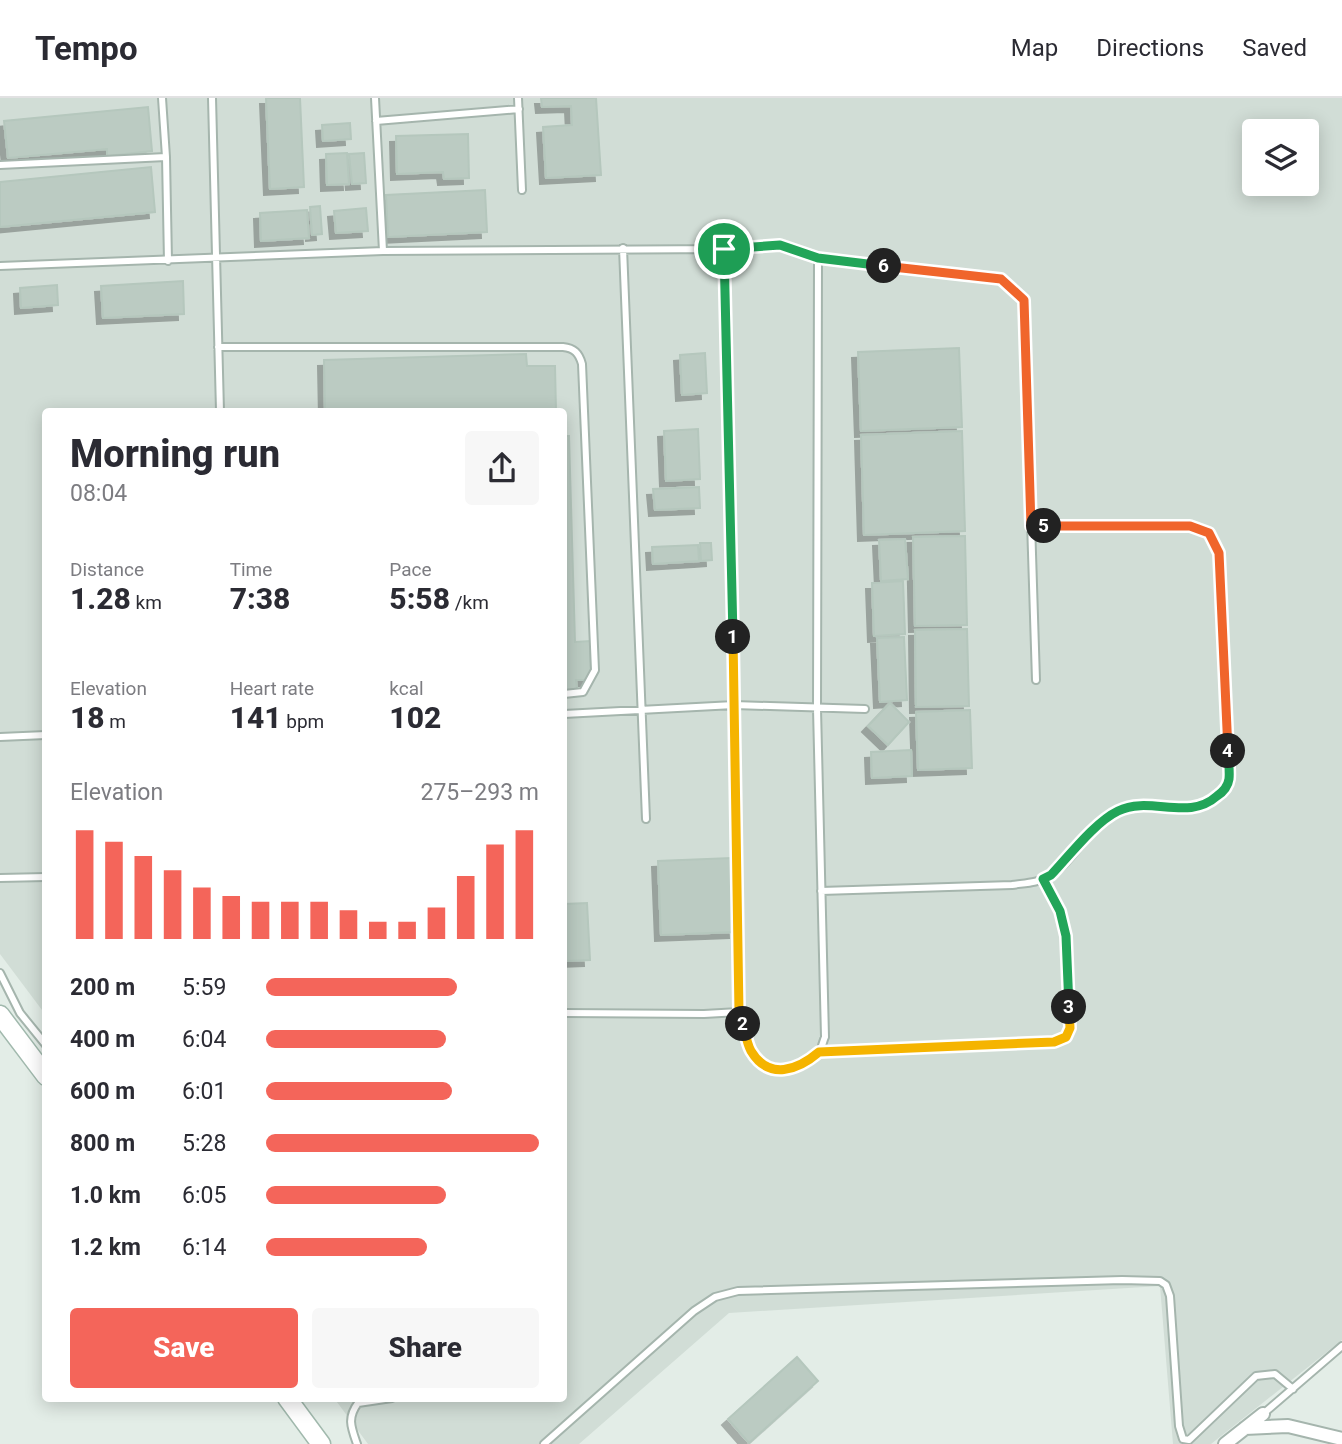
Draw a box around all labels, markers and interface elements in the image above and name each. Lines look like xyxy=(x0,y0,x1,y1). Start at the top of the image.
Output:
text: Tempo xyxy=(35,29,138,68)
text: Map xyxy=(1011,34,1058,62)
text: Directions xyxy=(1096,34,1204,62)
text: Saved xyxy=(1242,34,1307,62)
map controls xyxy=(1242,119,1319,196)
button: layers xyxy=(1242,119,1319,196)
pin xyxy=(694,219,754,279)
icon: arrive xyxy=(705,230,743,268)
pin: 6 xyxy=(866,248,902,284)
text: 6 xyxy=(878,254,889,277)
button: share xyxy=(465,431,539,505)
text: Morning run xyxy=(70,432,280,476)
text: 08:04 xyxy=(70,480,127,507)
pin: 5 xyxy=(1026,508,1062,544)
text: 5 xyxy=(1038,514,1049,537)
text: Distance xyxy=(70,558,144,581)
text: Time xyxy=(230,558,272,581)
text: Pace xyxy=(389,558,432,581)
text: 1.28 xyxy=(70,581,131,616)
text: 7:38 xyxy=(230,581,290,616)
text: 5:58 xyxy=(389,581,450,616)
text: km xyxy=(131,591,162,614)
text: /km xyxy=(450,591,489,614)
pin: 1 xyxy=(716,620,750,654)
text: 1 xyxy=(727,625,738,648)
text: Elevation xyxy=(70,677,147,700)
text: Heart rate xyxy=(230,677,314,700)
text: kcal xyxy=(389,677,424,700)
text: 18 xyxy=(70,700,105,735)
text: 141 xyxy=(230,700,282,735)
text: 102 xyxy=(389,700,441,735)
text: m xyxy=(105,710,126,733)
text: bpm xyxy=(282,710,324,733)
pin: 4 xyxy=(1210,734,1246,768)
text: 4 xyxy=(1222,739,1233,762)
text: Elevation xyxy=(70,779,163,806)
text: 275–293 m xyxy=(420,779,539,806)
text: 200 m xyxy=(70,974,135,1001)
text: 5:59 xyxy=(182,974,226,1001)
pin: 3 xyxy=(1052,990,1086,1024)
text: 3 xyxy=(1063,995,1074,1018)
pin: 2 xyxy=(726,1006,760,1042)
text: 2 xyxy=(737,1012,748,1035)
text: 400 m xyxy=(70,1026,135,1053)
text: 6:04 xyxy=(182,1026,226,1053)
text: 600 m xyxy=(70,1078,135,1105)
text: 6:01 xyxy=(182,1078,226,1105)
text: 800 m xyxy=(70,1130,135,1157)
text: 5:28 xyxy=(182,1130,226,1157)
text: 1.0 km xyxy=(70,1182,141,1209)
text: 6:05 xyxy=(182,1182,226,1209)
text: 1.2 km xyxy=(70,1234,141,1261)
text: 6:14 xyxy=(182,1234,226,1261)
button: Save xyxy=(70,1308,298,1388)
button: Share xyxy=(312,1308,539,1388)

